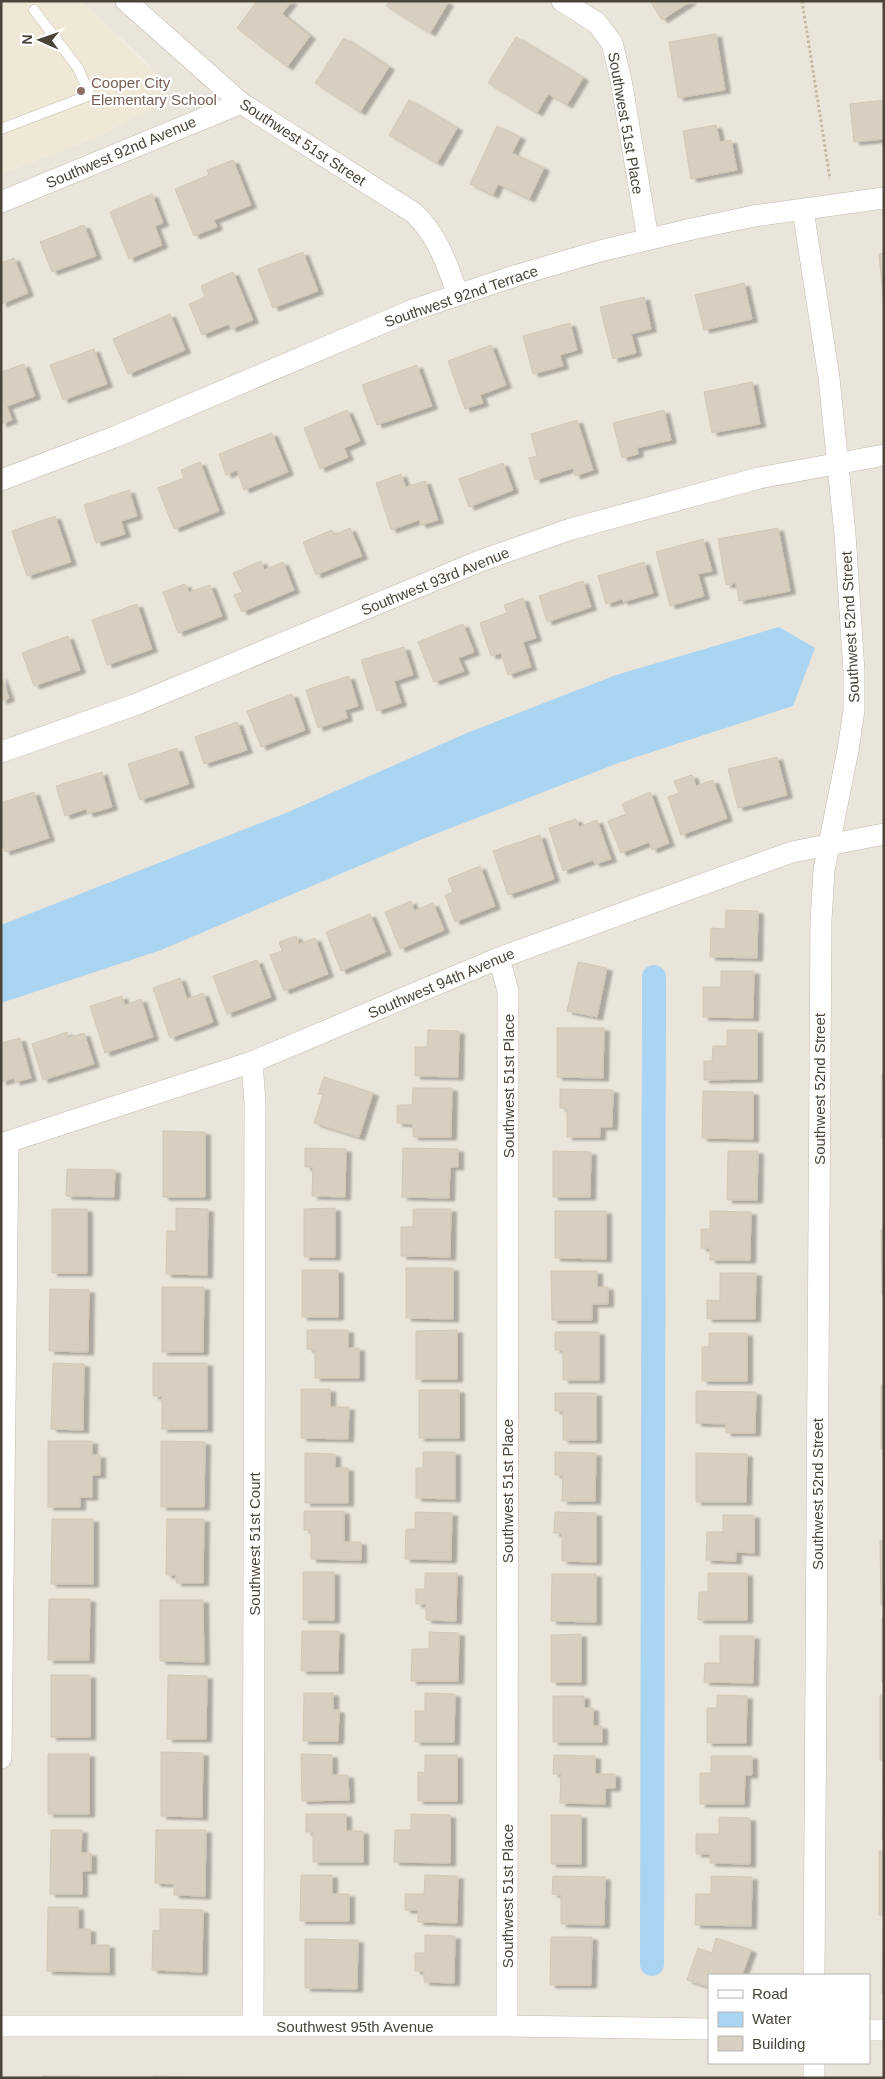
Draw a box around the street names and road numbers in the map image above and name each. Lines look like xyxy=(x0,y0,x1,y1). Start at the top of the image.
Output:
street label: Southwest 51st Place xyxy=(605,50,647,196)
street label: Southwest 51st Street xyxy=(237,95,370,190)
street label: Southwest 92nd Avenue xyxy=(43,113,199,191)
street label: Southwest 92nd Terrace xyxy=(382,262,540,330)
street label: Southwest 93rd Avenue xyxy=(358,543,512,619)
street label: Southwest 52nd Street xyxy=(837,550,862,703)
street label: Southwest 94th Avenue xyxy=(365,944,517,1022)
street label: Southwest 52nd Street xyxy=(811,1012,828,1165)
street label: Southwest 51st Place xyxy=(500,1014,517,1158)
street label: Southwest 52nd Street xyxy=(809,1417,826,1570)
street label: Southwest 51st Place xyxy=(499,1419,516,1563)
street label: Southwest 51st Court xyxy=(246,1471,263,1616)
street label: Southwest 51st Place xyxy=(499,1824,516,1968)
street label: Southwest 95th Avenue xyxy=(276,2018,434,2035)

